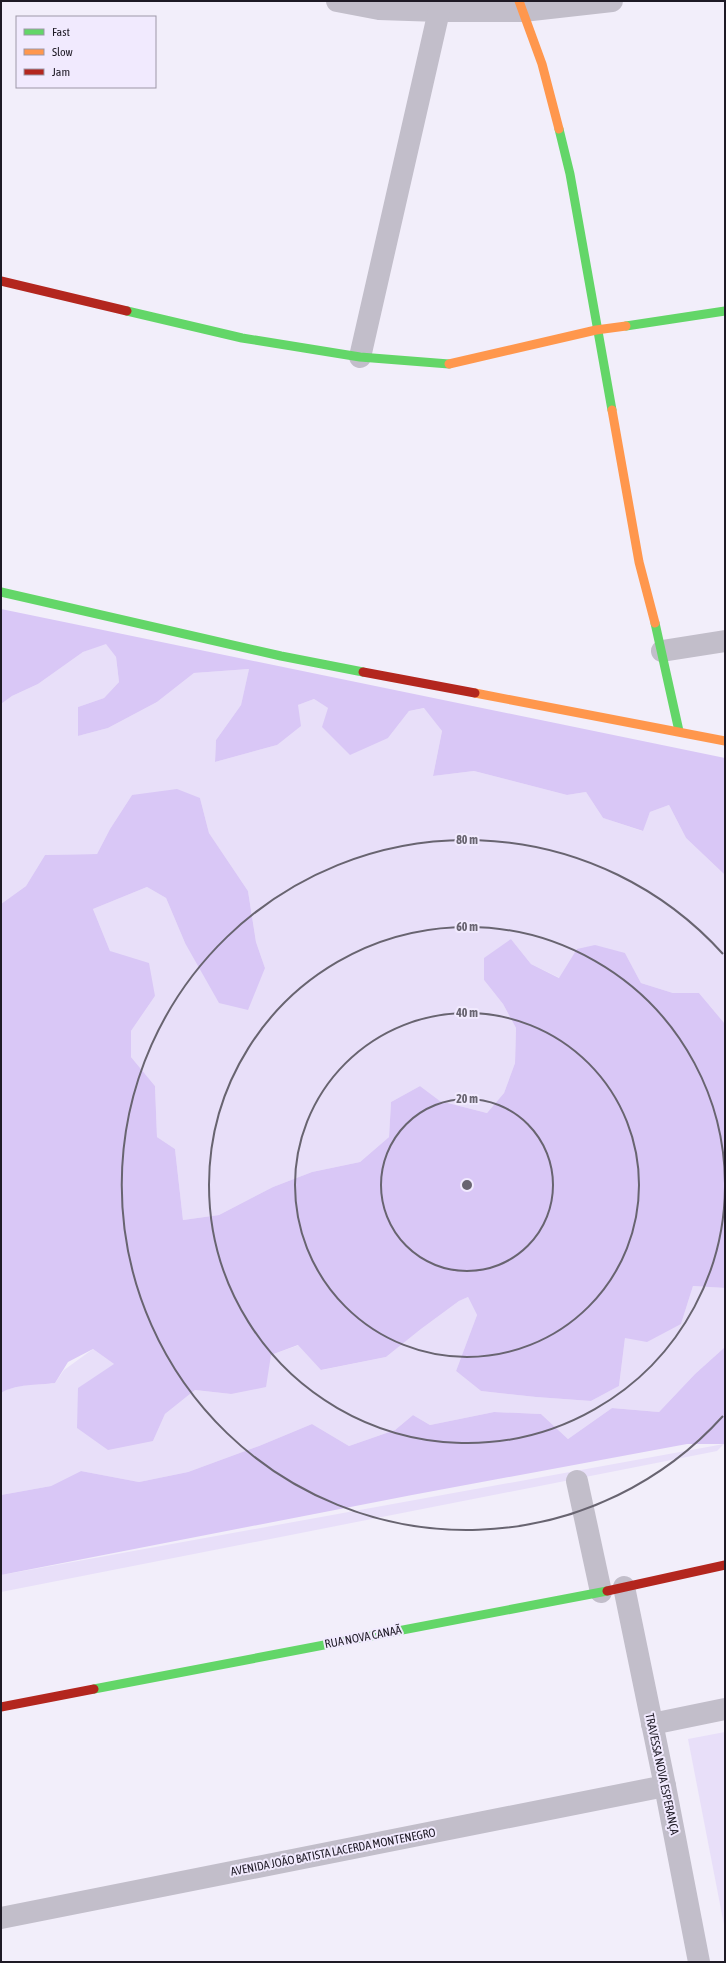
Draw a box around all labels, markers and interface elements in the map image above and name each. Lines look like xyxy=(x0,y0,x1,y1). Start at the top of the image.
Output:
legend xyxy=(16,16,156,88)
text: Fast xyxy=(52,25,70,39)
text: Slow xyxy=(52,45,73,59)
text: Jam xyxy=(52,65,70,79)
text: 80 m xyxy=(456,833,478,847)
text: 60 m xyxy=(456,920,478,934)
text: 40 m xyxy=(455,1006,478,1020)
text: 20 m xyxy=(456,1092,478,1106)
centre of rings xyxy=(460,1178,474,1192)
street label: RUA NOVA CANAÃ xyxy=(323,1623,403,1651)
street label: TRAVESSA NOVA ESPERANÇA xyxy=(642,1712,682,1836)
street label: AVENIDA JOÃO BATISTA LACERDA MONTENEGRO xyxy=(229,1825,437,1879)

